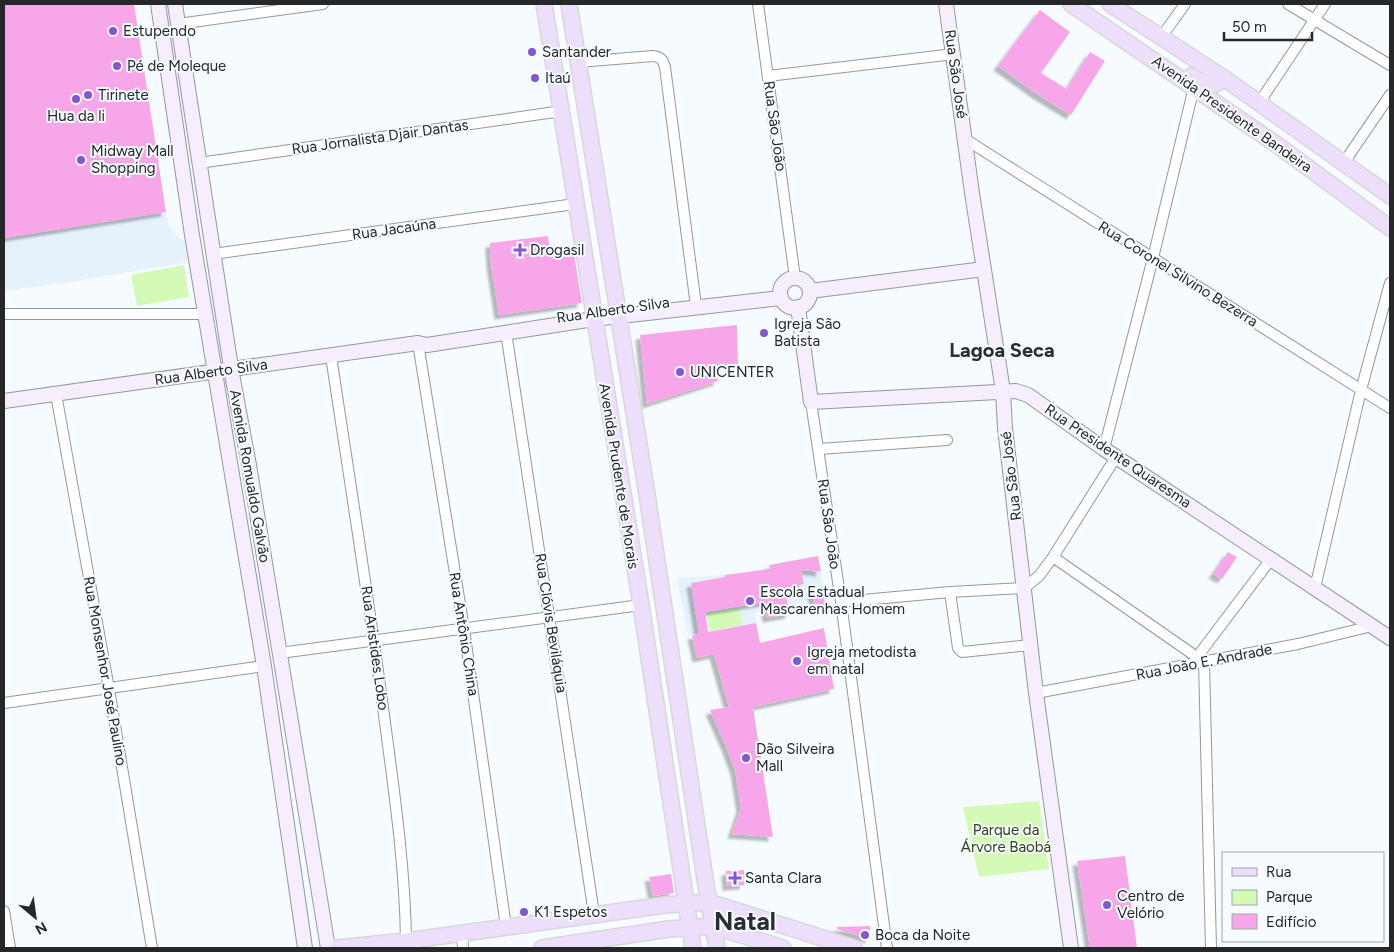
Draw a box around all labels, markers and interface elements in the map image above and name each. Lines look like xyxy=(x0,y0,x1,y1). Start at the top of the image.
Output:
scale bar xyxy=(1224,10,1312,42)
text: 50 m xyxy=(1232,18,1267,36)
place label: Estupendo xyxy=(123,22,196,40)
marker: Estupendo xyxy=(107,25,119,37)
street label: Rua São José xyxy=(941,28,971,120)
place label: Santander xyxy=(542,43,611,61)
marker: Santander xyxy=(526,46,538,58)
street label: Avenida Presidente Bandeira xyxy=(1148,52,1316,176)
place label: Pé de Moleque xyxy=(127,57,226,75)
marker: Pé de Moleque xyxy=(111,60,123,72)
place label: Itaú xyxy=(545,69,571,87)
marker: Itaú xyxy=(529,72,541,84)
street label: Rua São João xyxy=(760,80,790,173)
place label: Tirinete xyxy=(98,86,149,104)
marker: Tirinete xyxy=(82,89,94,101)
marker: Hua da li xyxy=(70,93,82,105)
place label: Hua da li xyxy=(47,107,105,125)
street label: Rua Jornalista Djair Dantas xyxy=(290,116,470,158)
place label: Midway Mall Shopping xyxy=(91,142,174,177)
marker: Midway Mall Shopping xyxy=(75,154,87,166)
street label: Rua Jacaúna xyxy=(351,214,437,244)
street label: Rua Coronel Silvino Bezerra xyxy=(1095,217,1261,331)
place label: Drogasil xyxy=(530,241,584,259)
marker: Drogasil xyxy=(514,244,526,256)
street label: Rua Alberto Silva xyxy=(555,293,671,327)
place label: Igreja São Batista xyxy=(774,315,841,350)
marker: Igreja São Batista xyxy=(758,327,770,339)
district label: Lagoa Seca xyxy=(949,338,1055,362)
street label: Rua Alberto Silva xyxy=(153,355,269,389)
place label: UNICENTER xyxy=(690,363,774,381)
marker: UNICENTER xyxy=(674,366,686,378)
street label: Avenida Prudente de Morais xyxy=(595,382,643,570)
street label: Avenida Romualdo Galvão xyxy=(226,388,274,564)
street label: Rua Presidente Quaresma xyxy=(1041,400,1195,512)
street label: Rua São José xyxy=(997,430,1025,522)
street label: Rua São João xyxy=(814,478,844,571)
street label: Rua Clóvis Beviláquia xyxy=(531,552,571,694)
street label: Rua Antônio China xyxy=(445,571,483,697)
street label: Rua Monsenhor José Paulino xyxy=(79,575,131,767)
place label: Escola Estadual Mascarenhas Homem xyxy=(760,583,905,618)
street label: Rua Aristides Lobo xyxy=(357,585,393,712)
marker: Escola Estadual Mascarenhas Homem xyxy=(744,595,756,607)
street label: Rua João E. Andrade xyxy=(1134,640,1274,684)
place label: Igreja metodista em natal xyxy=(807,643,916,678)
marker: Igreja metodista em natal xyxy=(791,655,803,667)
place label: Dão Silveira Mall xyxy=(756,740,834,775)
marker: Dão Silveira Mall xyxy=(740,752,752,764)
park label: Parque da Árvore Baobá xyxy=(961,821,1051,856)
legend xyxy=(1222,852,1384,942)
text: Rua xyxy=(1266,863,1291,881)
place label: Santa Clara xyxy=(745,869,822,887)
marker: Santa Clara xyxy=(729,872,741,884)
place label: Centro de Velório xyxy=(1117,887,1185,922)
text: Parque xyxy=(1266,888,1313,906)
north arrow xyxy=(10,892,60,942)
marker: Centro de Velório xyxy=(1101,899,1113,911)
place label: K1 Espetos xyxy=(534,903,607,921)
marker: K1 Espetos xyxy=(518,906,530,918)
district label: Natal xyxy=(714,906,776,936)
text: Edifício xyxy=(1266,913,1317,931)
text: N xyxy=(32,918,50,938)
place label: Boca da Noite xyxy=(875,926,970,944)
marker: Boca da Noite xyxy=(859,929,871,941)

